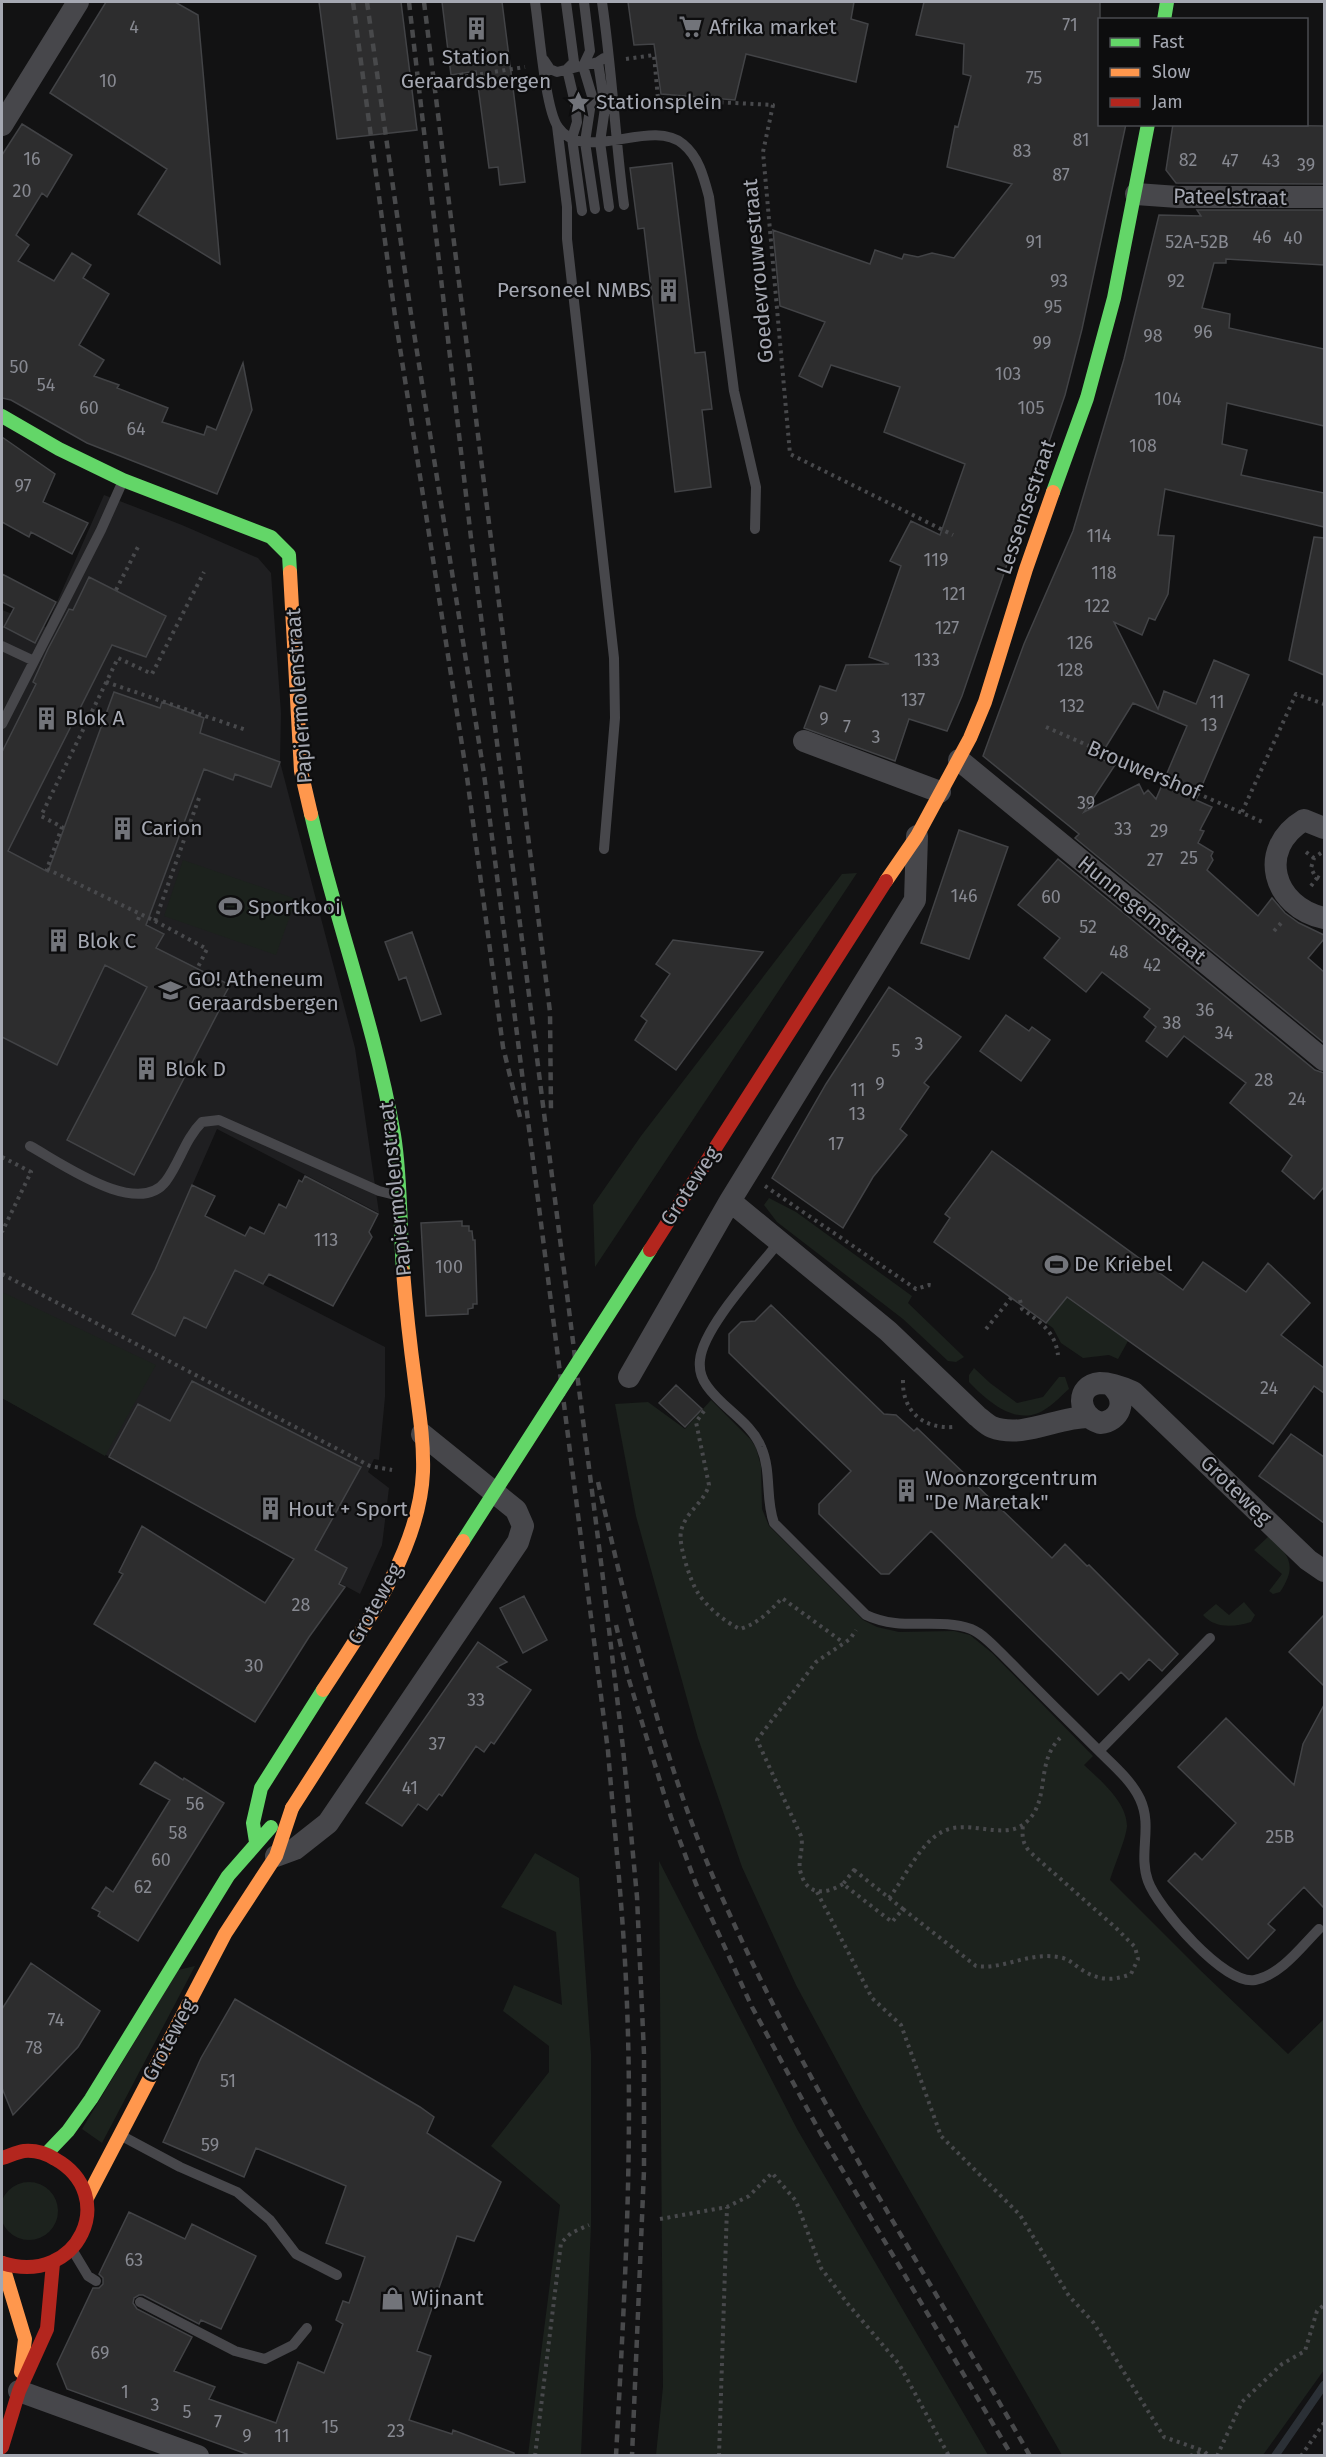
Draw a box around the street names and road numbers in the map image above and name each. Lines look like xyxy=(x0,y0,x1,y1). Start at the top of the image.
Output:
street label: Goedevrouwestraat xyxy=(737,177,779,364)
street label: Pateelstraat xyxy=(1173,183,1288,211)
street label: Lessensestraat xyxy=(991,436,1061,578)
street label: Papiermolenstraat xyxy=(280,607,318,784)
street label: Brouwershof xyxy=(1083,735,1206,806)
street label: Hunnegemstraat xyxy=(1073,850,1212,970)
street label: Papiermolenstraat xyxy=(373,1100,417,1278)
street label: Groteweg xyxy=(655,1141,725,1230)
street label: Groteweg xyxy=(1195,1450,1277,1530)
street label: Groteweg xyxy=(342,1559,408,1649)
street label: Groteweg xyxy=(137,1994,201,2085)

